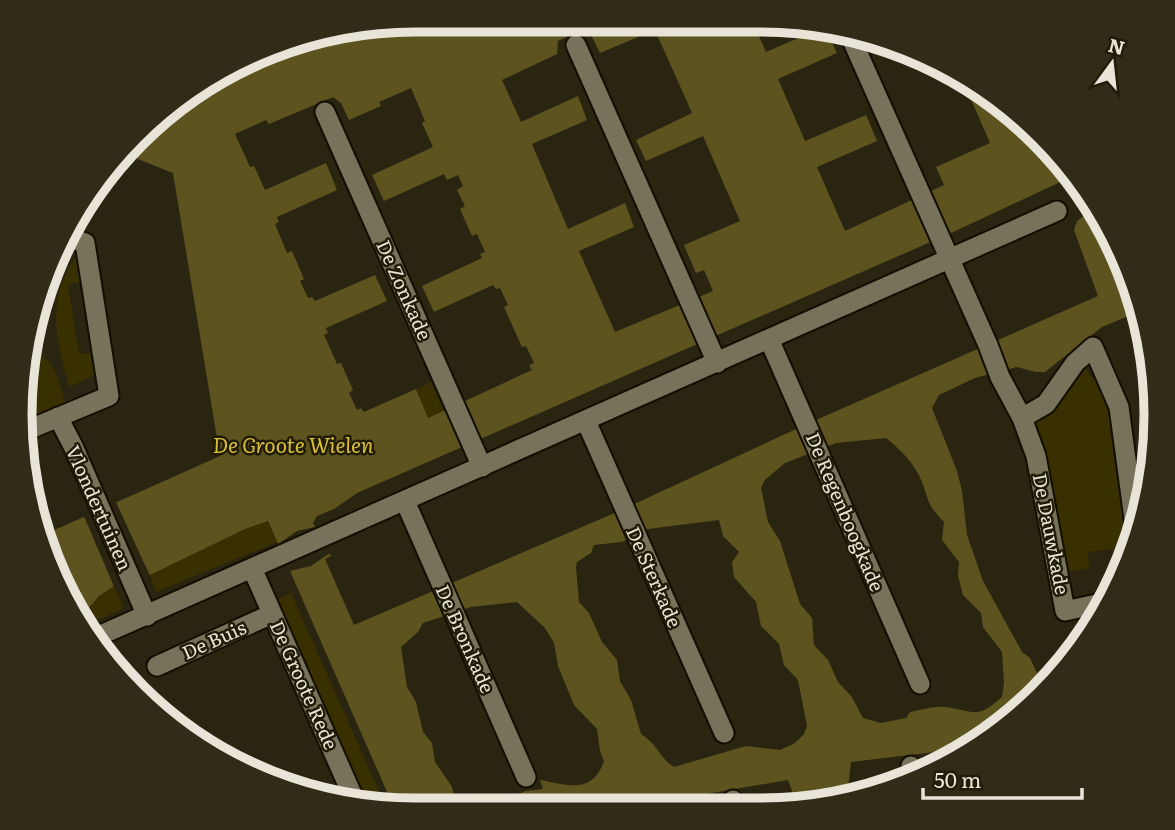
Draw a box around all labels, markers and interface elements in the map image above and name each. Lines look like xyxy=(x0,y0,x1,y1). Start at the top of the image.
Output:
north arrow xyxy=(1077,28,1147,98)
text: N xyxy=(1105,30,1128,61)
street label: De Zonkade xyxy=(370,235,440,344)
water label: De Groote Wielen xyxy=(213,428,374,459)
street label: De Regenboogkade xyxy=(800,428,892,596)
street label: Vlondertuinen xyxy=(60,441,140,575)
street label: De Dauwkade xyxy=(1026,471,1077,597)
street label: De Sterkade xyxy=(620,521,690,632)
street label: De Bronkade xyxy=(430,580,502,697)
street label: De Buis xyxy=(177,612,251,666)
street label: De Groote Rede xyxy=(264,615,346,754)
scale bar xyxy=(923,756,1082,800)
text: 50 m xyxy=(934,763,981,794)

